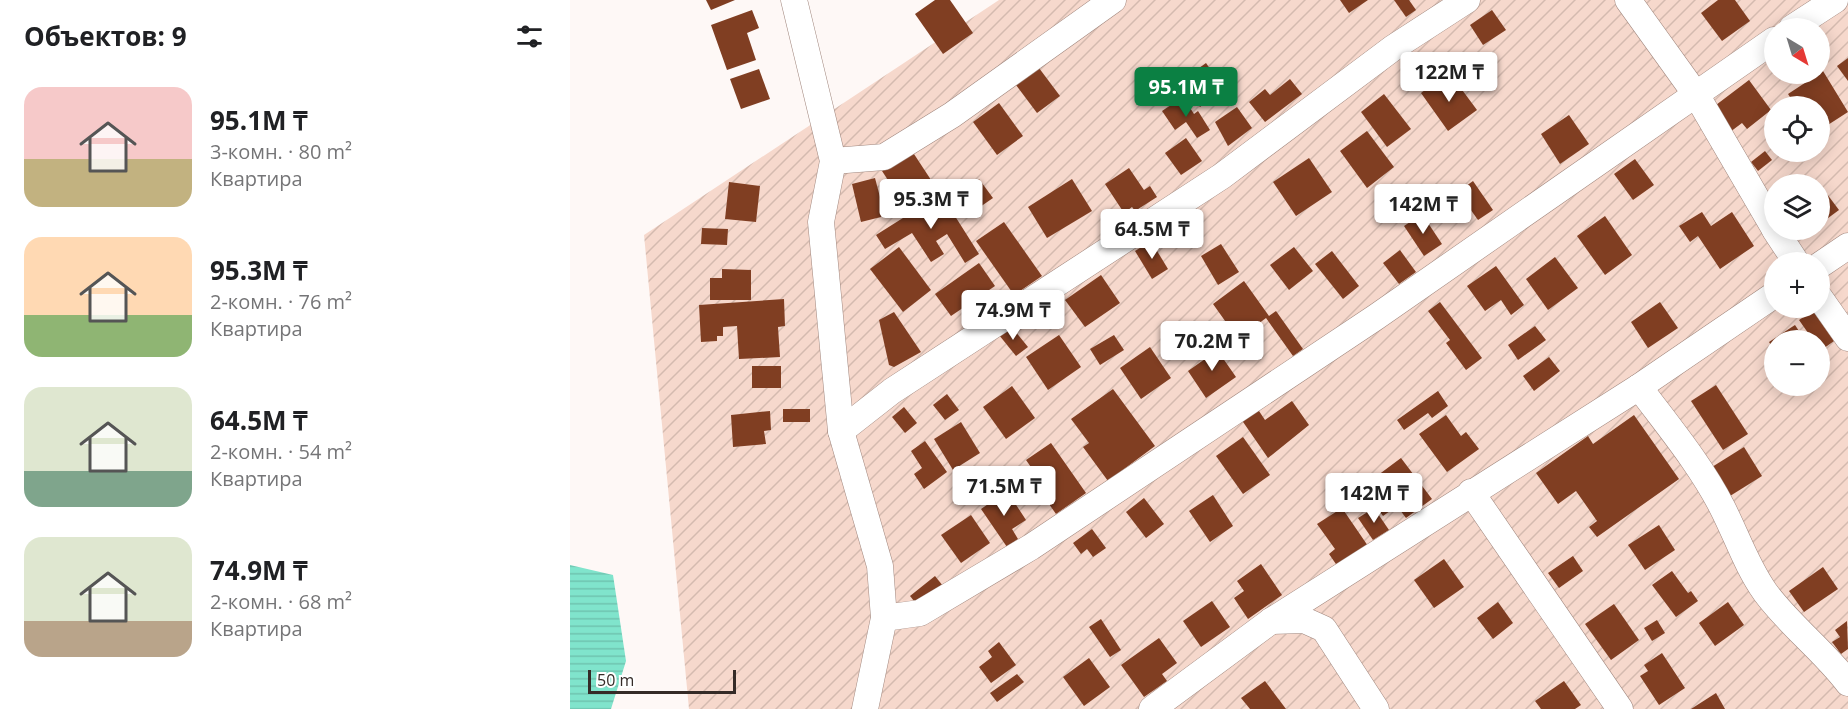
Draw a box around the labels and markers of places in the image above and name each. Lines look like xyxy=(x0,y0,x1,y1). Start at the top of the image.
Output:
pin: 122M ₸ xyxy=(1400,52,1498,103)
pin: 95.1M ₸ xyxy=(1131,67,1241,118)
pin: 95.3M ₸ xyxy=(876,179,986,230)
pin: 142M ₸ xyxy=(1374,184,1472,235)
pin: 64.5M ₸ xyxy=(1097,209,1207,260)
pin: 74.9M ₸ xyxy=(958,290,1068,341)
pin: 70.2M ₸ xyxy=(1157,321,1267,372)
pin: 71.5M ₸ xyxy=(949,466,1059,517)
pin: 142M ₸ xyxy=(1325,473,1423,524)

